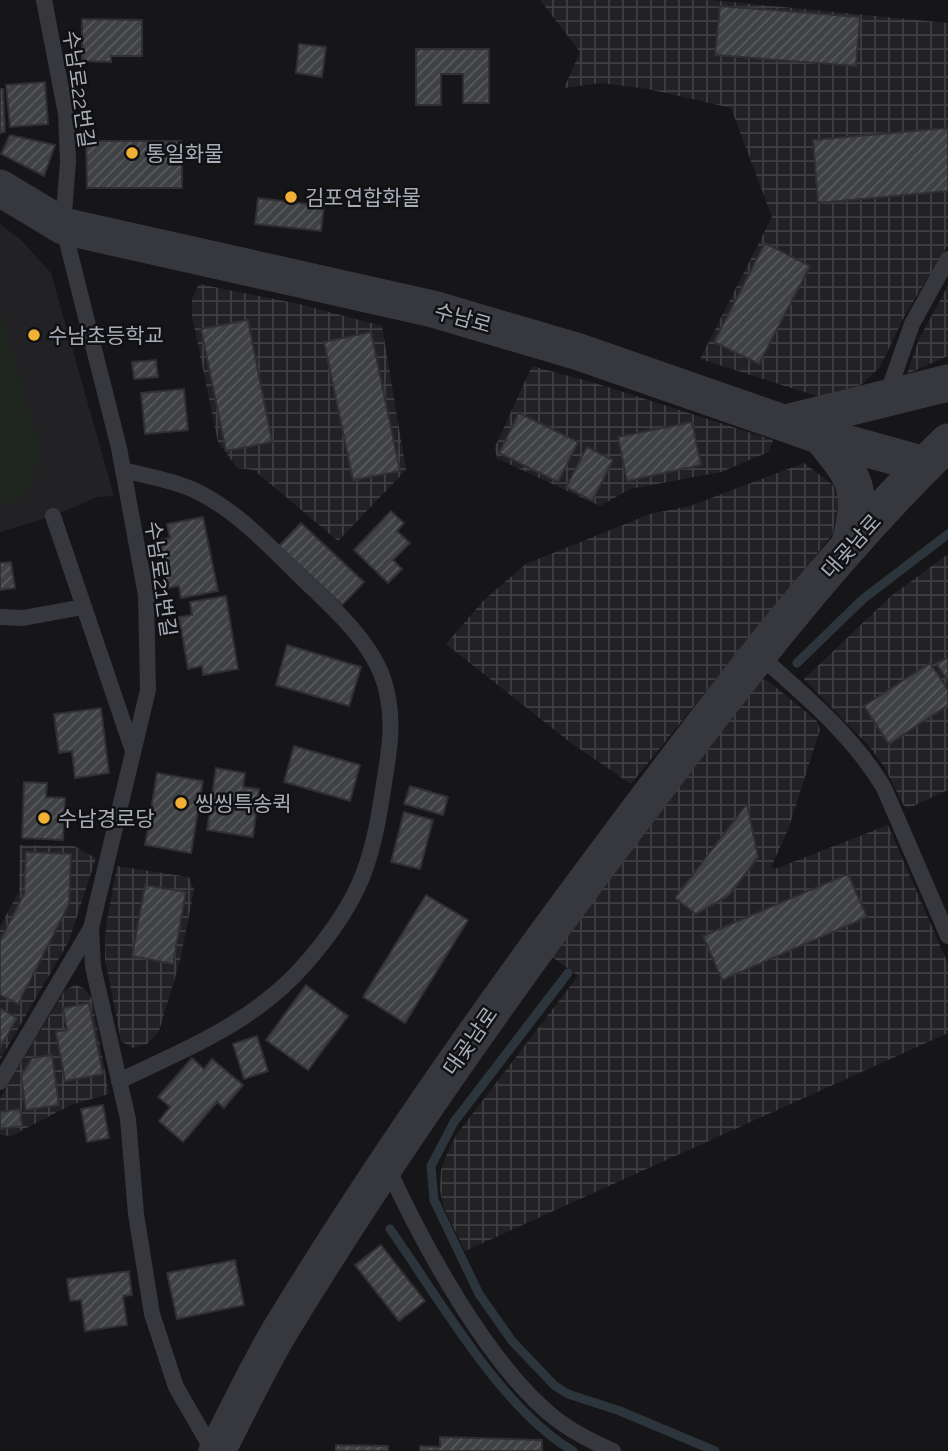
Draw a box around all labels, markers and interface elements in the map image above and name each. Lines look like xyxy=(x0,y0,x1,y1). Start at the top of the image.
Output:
street label: 수남로22번길 xyxy=(58,29,100,149)
place label: 통일화물 xyxy=(146,141,223,166)
marker: 통일화물 xyxy=(124,145,140,161)
place label: 김포연합화물 xyxy=(305,185,421,210)
marker: 김포연합화물 xyxy=(283,189,299,205)
street label: 수남로 xyxy=(432,298,494,338)
place label: 수남초등학교 xyxy=(48,323,164,348)
marker: 수남초등학교 xyxy=(26,327,42,343)
street label: 대곶남로 xyxy=(816,509,886,583)
street label: 수남로21번길 xyxy=(141,520,181,638)
place label: 씽씽특송퀵 xyxy=(195,791,292,816)
marker: 씽씽특송퀵 xyxy=(173,795,189,811)
place label: 수남경로당 xyxy=(58,806,155,831)
marker: 수남경로당 xyxy=(36,810,52,826)
street label: 대곶남로 xyxy=(438,1002,502,1080)

